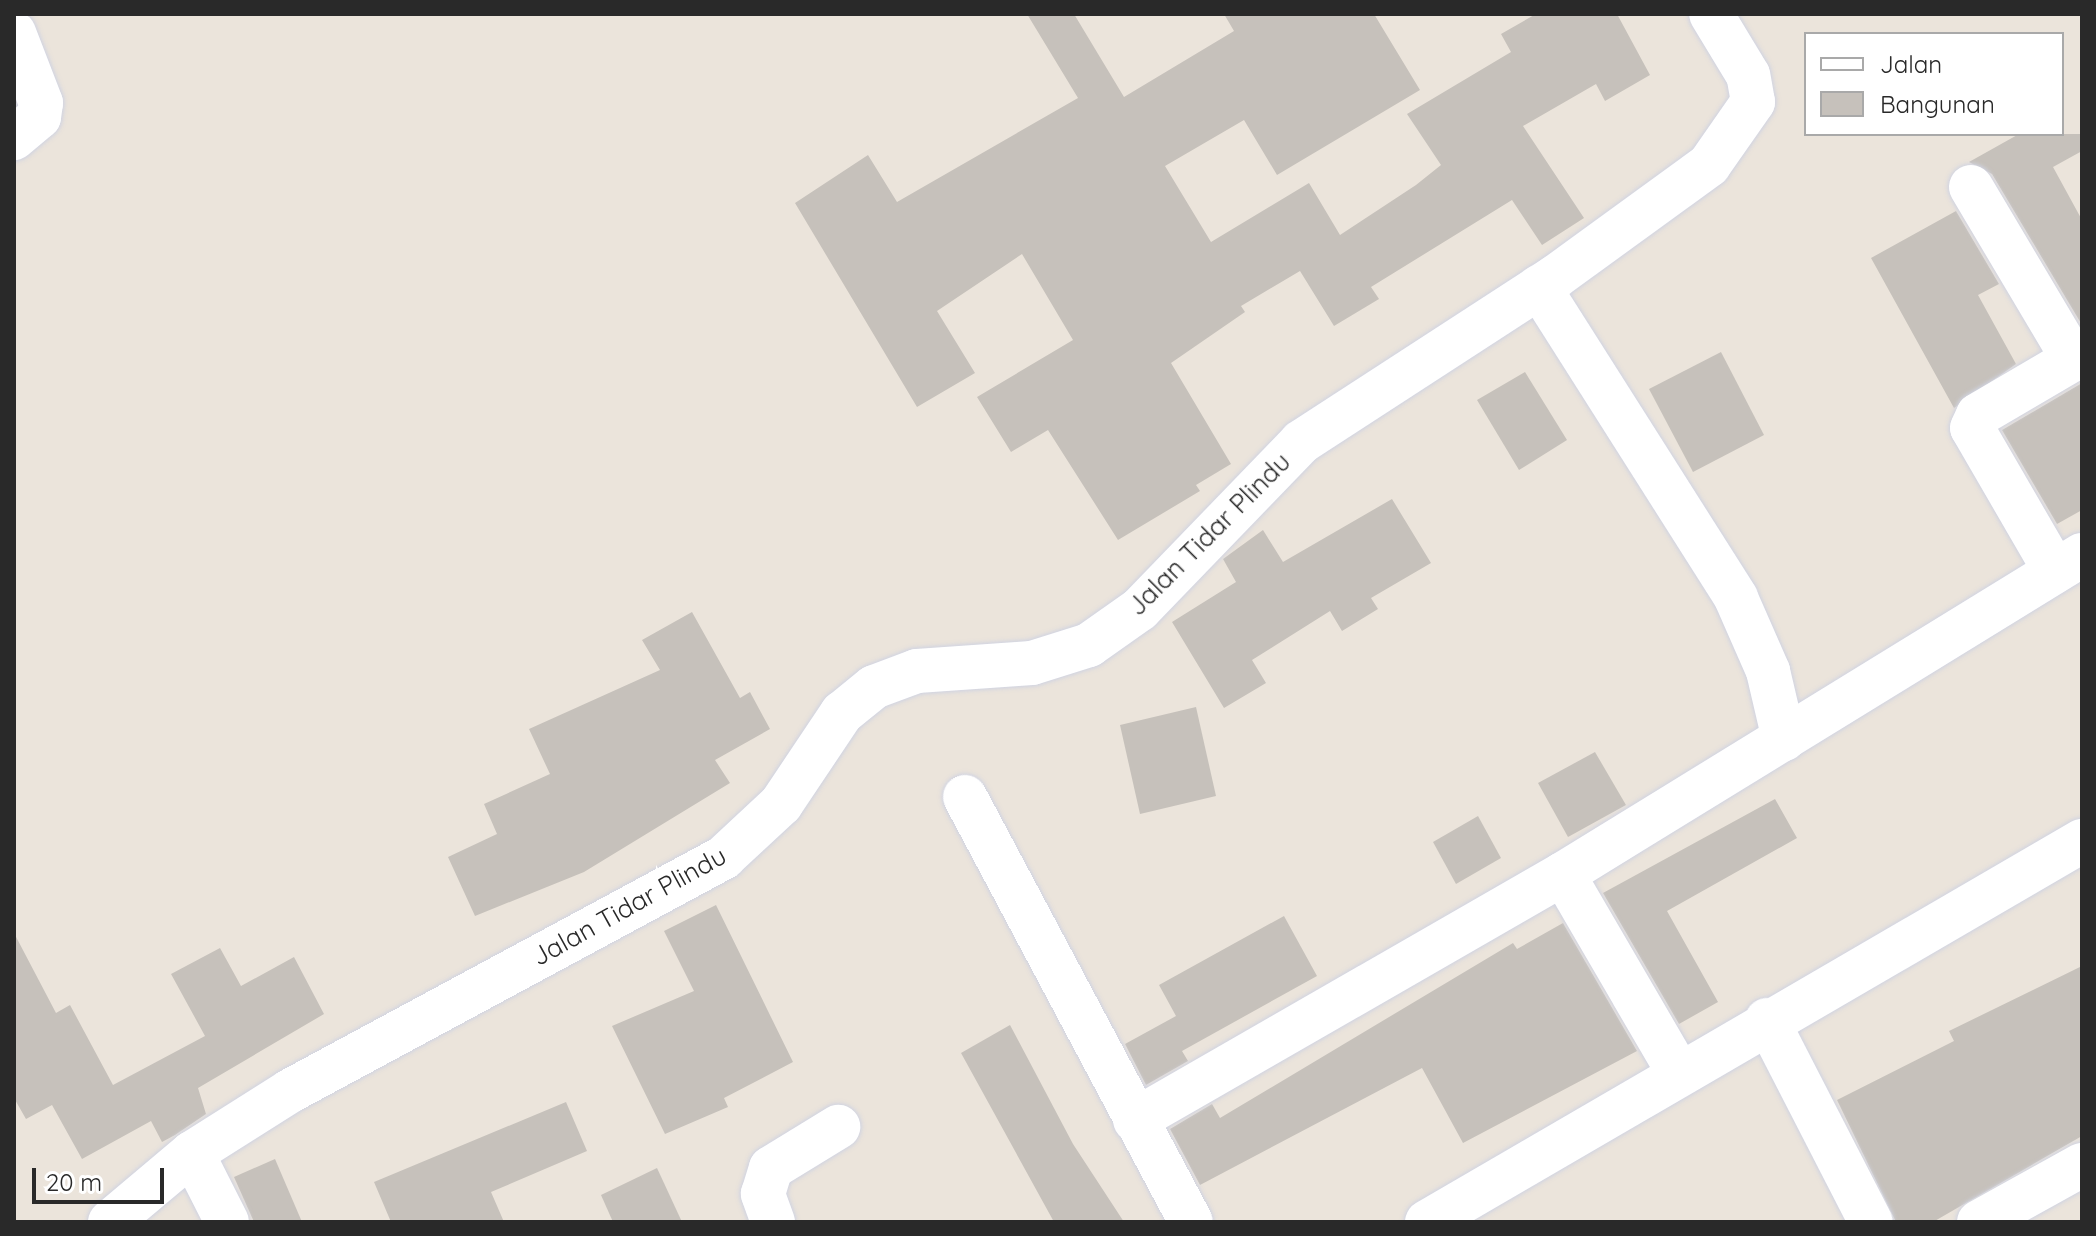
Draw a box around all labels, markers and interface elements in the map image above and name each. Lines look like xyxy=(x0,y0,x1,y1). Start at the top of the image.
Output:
legend xyxy=(1804,32,2064,136)
text: Jalan xyxy=(1880,49,1942,79)
text: Bangunan xyxy=(1880,89,1995,119)
street label: Jalan Tidar Plindu xyxy=(1121,446,1297,622)
street label: Jalan Tidar Plindu xyxy=(526,840,732,972)
scale bar xyxy=(36,1152,168,1202)
text: 20 m xyxy=(46,1167,102,1197)

